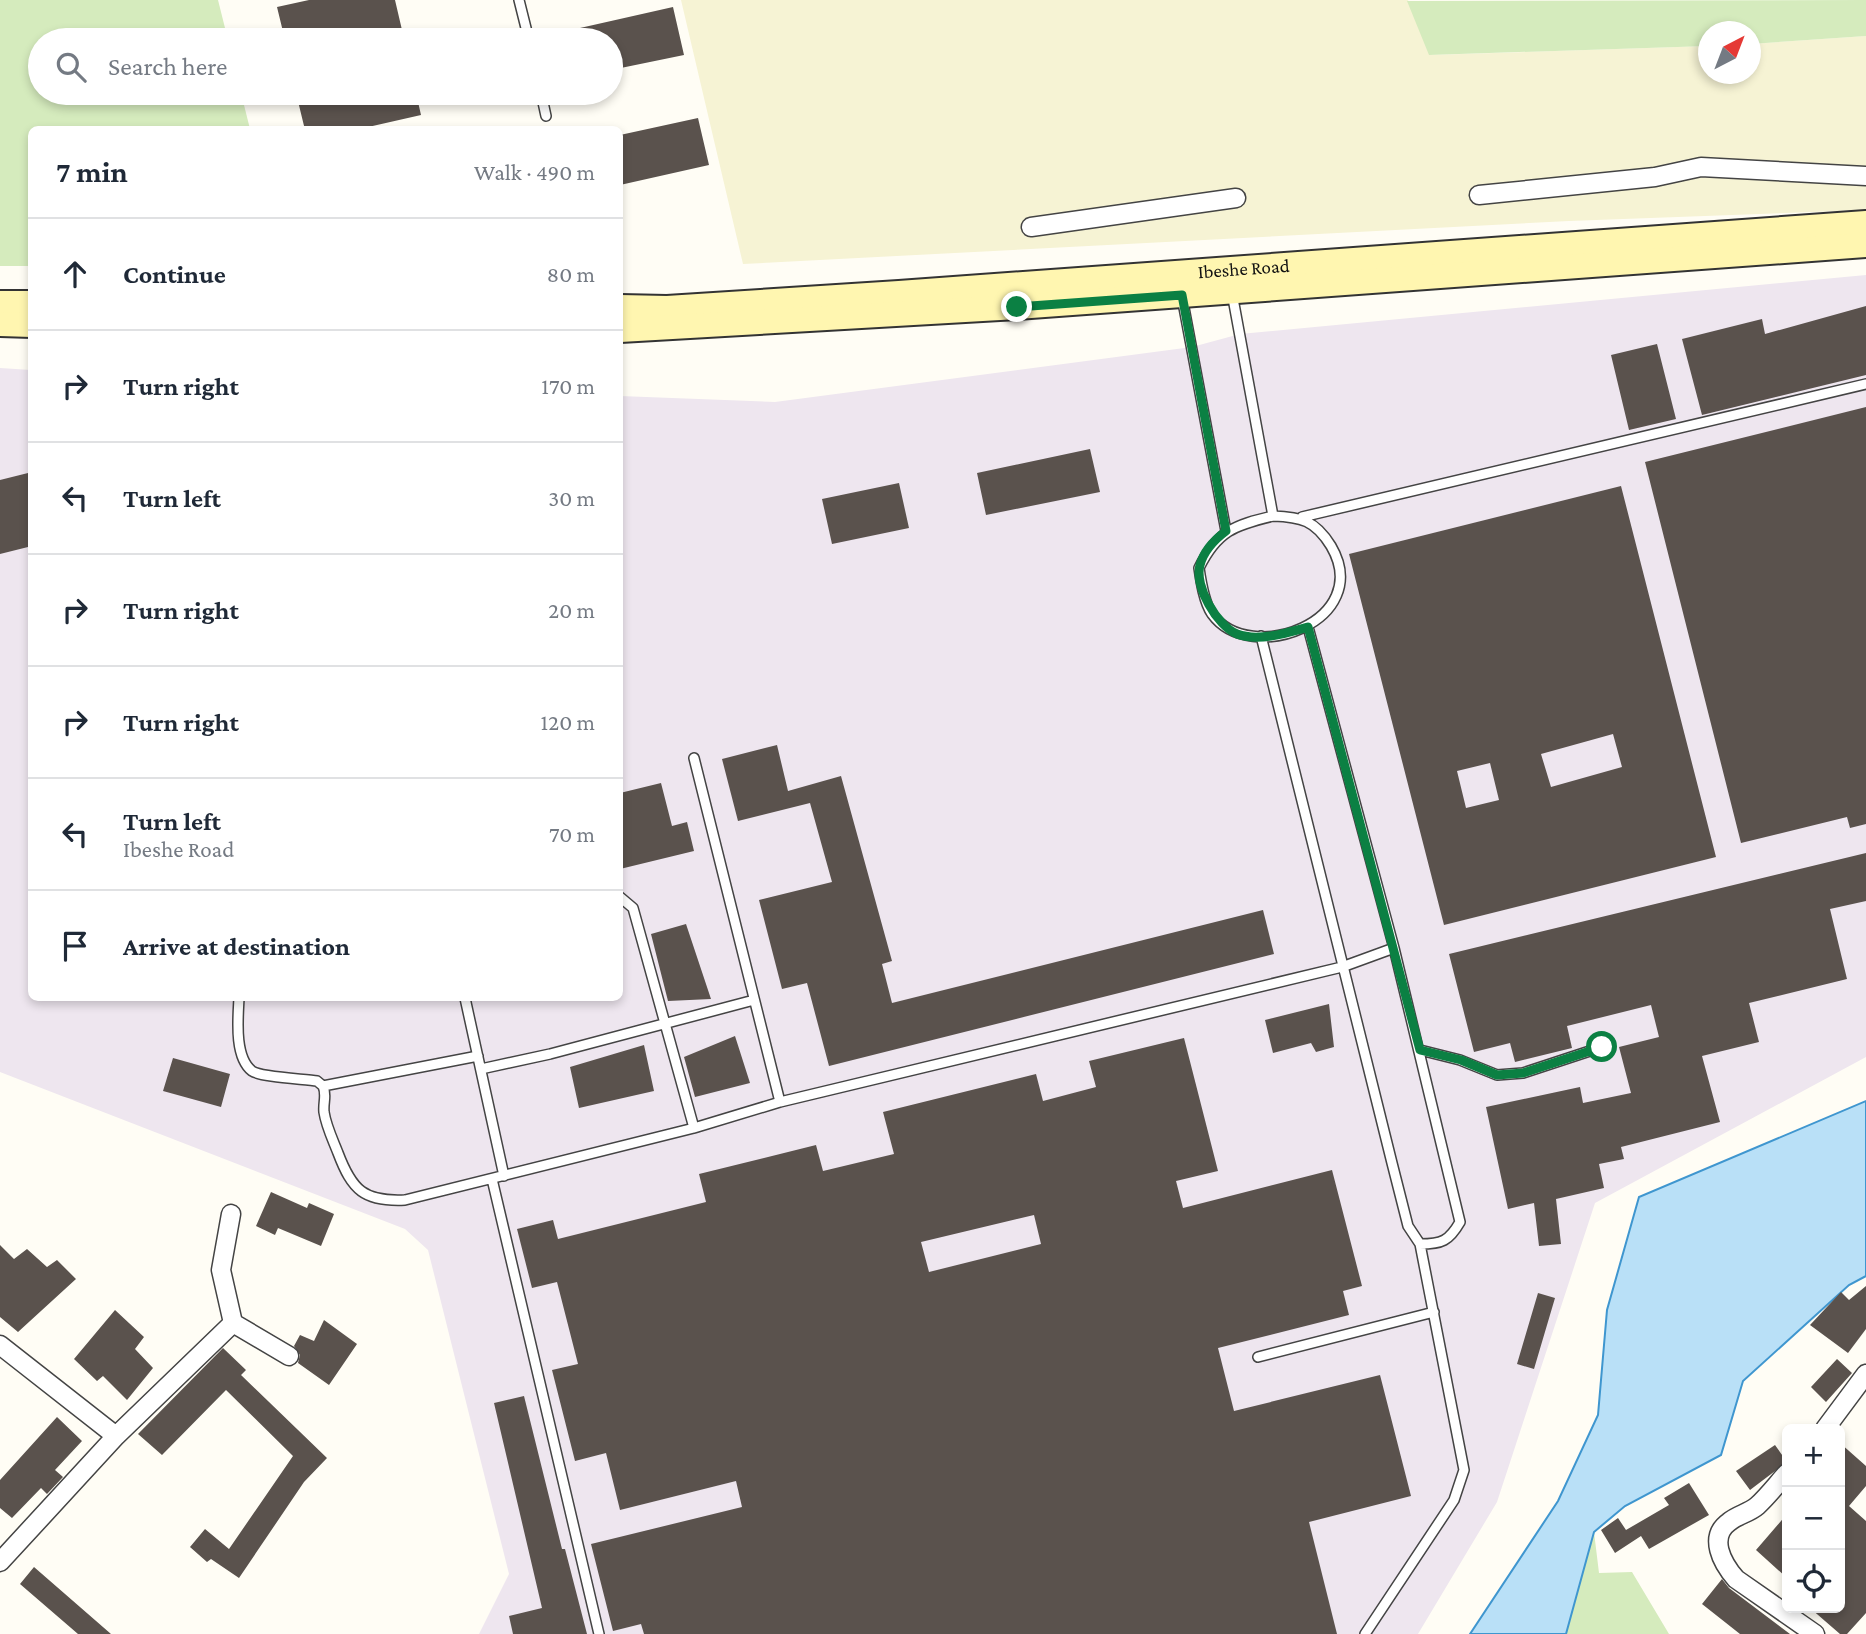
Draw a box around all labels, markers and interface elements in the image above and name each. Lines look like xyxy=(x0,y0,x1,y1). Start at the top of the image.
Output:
north arrow xyxy=(1698,21,1761,84)
search box xyxy=(28,28,623,105)
icon: search xyxy=(52,48,90,86)
text: Search here xyxy=(108,52,227,81)
text: 7 min xyxy=(56,155,128,188)
text: Walk · 490 m xyxy=(474,159,595,185)
street label: Ibeshe Road xyxy=(1197,254,1290,282)
icon: ahead xyxy=(56,255,94,293)
text: Continue xyxy=(123,260,226,289)
text: 80 m xyxy=(547,261,595,287)
route end xyxy=(1001,291,1032,322)
icon: right xyxy=(56,367,94,405)
text: Turn right xyxy=(123,372,239,401)
text: 170 m xyxy=(541,373,595,399)
icon: left xyxy=(56,479,94,517)
text: Turn left xyxy=(123,484,221,513)
text: 30 m xyxy=(548,485,595,511)
icon: right xyxy=(56,591,94,629)
text: Turn right xyxy=(123,596,239,625)
text: 20 m xyxy=(548,597,595,623)
icon: right xyxy=(56,703,94,741)
text: Turn right xyxy=(123,708,239,737)
text: 120 m xyxy=(541,709,595,735)
text: Turn left xyxy=(123,807,221,836)
icon: left xyxy=(56,815,94,853)
text: 70 m xyxy=(549,821,595,847)
text: Ibeshe Road xyxy=(123,836,234,862)
icon: arrive xyxy=(56,927,94,965)
text: Arrive at destination xyxy=(123,932,350,961)
route start xyxy=(1586,1031,1617,1062)
map controls xyxy=(1782,1424,1845,1613)
button: + xyxy=(1782,1424,1845,1487)
button: − xyxy=(1782,1487,1845,1550)
button: locate xyxy=(1782,1550,1845,1613)

